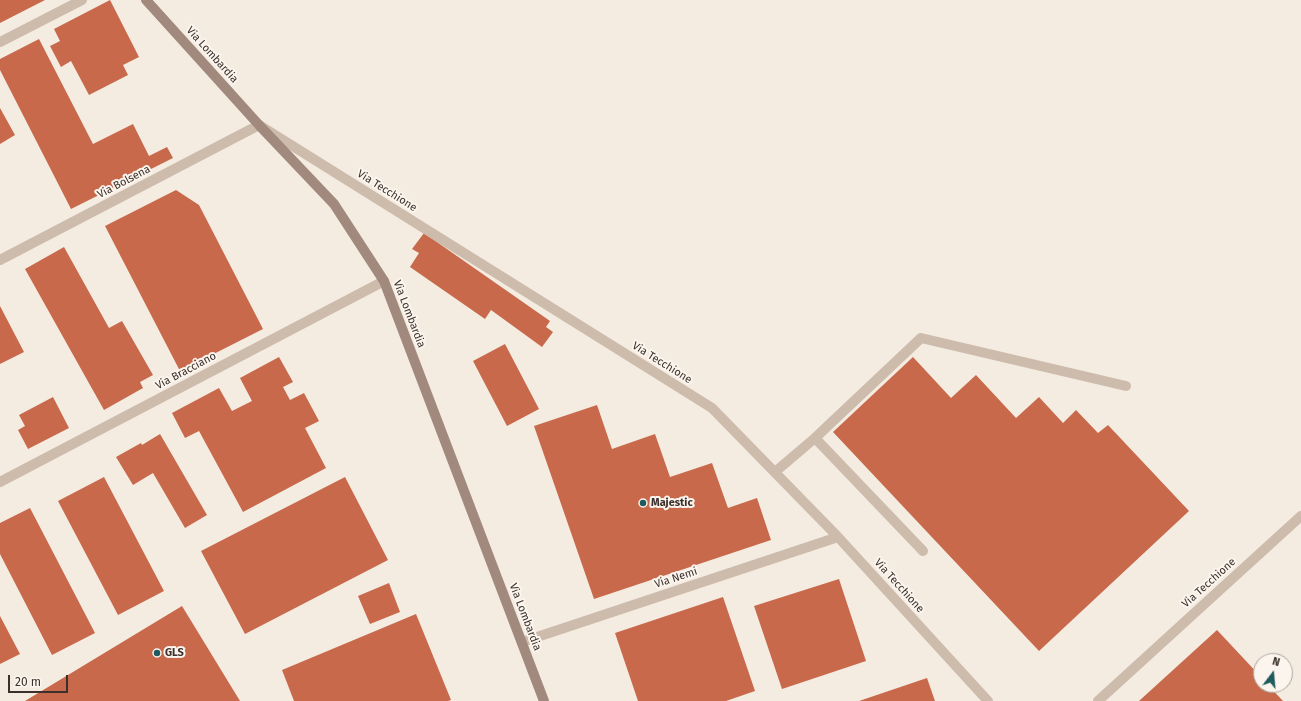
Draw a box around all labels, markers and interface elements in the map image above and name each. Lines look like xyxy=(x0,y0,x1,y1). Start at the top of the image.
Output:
street label: Via Lombardia xyxy=(183,24,241,86)
street label: Via Bolsena xyxy=(95,163,153,201)
street label: Via Tecchione xyxy=(355,167,419,215)
street label: Via Lombardia xyxy=(390,278,428,350)
street label: Via Tecchione xyxy=(630,339,694,387)
street label: Via Bracciano xyxy=(153,349,219,393)
place label: Majestic xyxy=(651,496,693,510)
marker: Majestic xyxy=(638,498,648,508)
street label: Via Tecchione xyxy=(1179,555,1239,611)
street label: Via Tecchione xyxy=(871,556,927,616)
street label: Via Nemi xyxy=(653,565,699,591)
street label: Via Lombardia xyxy=(506,581,544,653)
place label: GLS xyxy=(165,646,184,660)
marker: GLS xyxy=(152,648,162,658)
north arrow xyxy=(1253,653,1293,693)
text: N xyxy=(1271,655,1281,669)
scale bar xyxy=(10,667,70,693)
text: 20 m xyxy=(15,675,41,689)

